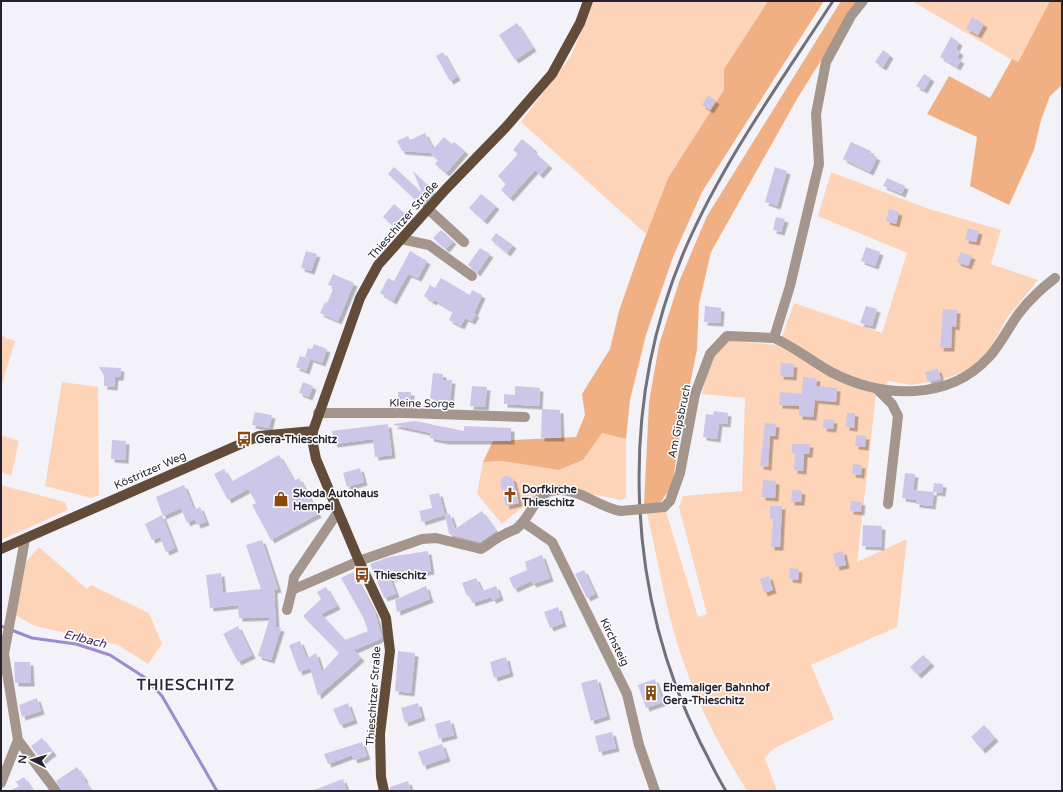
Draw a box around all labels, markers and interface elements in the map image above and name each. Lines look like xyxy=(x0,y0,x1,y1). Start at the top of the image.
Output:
street label: Thieschitzer Straße xyxy=(366,178,441,262)
street label: Am Gipsbruch xyxy=(665,383,694,459)
street label: Kleine Sorge xyxy=(389,396,455,411)
bus stop icon: Gera-Thieschitz xyxy=(235,430,253,448)
place label: Gera-Thieschitz xyxy=(256,433,338,446)
street label: Köstritzer Weg xyxy=(112,449,188,492)
place label: Dorfkirche Thieschitz xyxy=(521,483,577,509)
church icon: Dorfkirche Thieschitz xyxy=(501,486,519,504)
place label: Skoda Autohaus Hempel xyxy=(293,487,379,514)
shop icon: Skoda Autohaus Hempel xyxy=(272,490,290,508)
bus stop icon: Thieschitz xyxy=(353,566,371,584)
place label: Thieschitz xyxy=(373,569,427,582)
street label: Kirchsteig xyxy=(597,616,632,668)
water label: Erlbach xyxy=(62,627,108,651)
street label: Thieschitzer Straße xyxy=(364,646,383,746)
district label: THIESCHITZ xyxy=(136,676,235,694)
place label: Ehemaliger Bahnhof Gera-Thieschitz xyxy=(663,681,770,707)
building icon: Ehemaliger Bahnhof Gera-Thieschitz xyxy=(642,684,660,702)
north arrow xyxy=(12,740,52,780)
text: N xyxy=(16,754,29,764)

